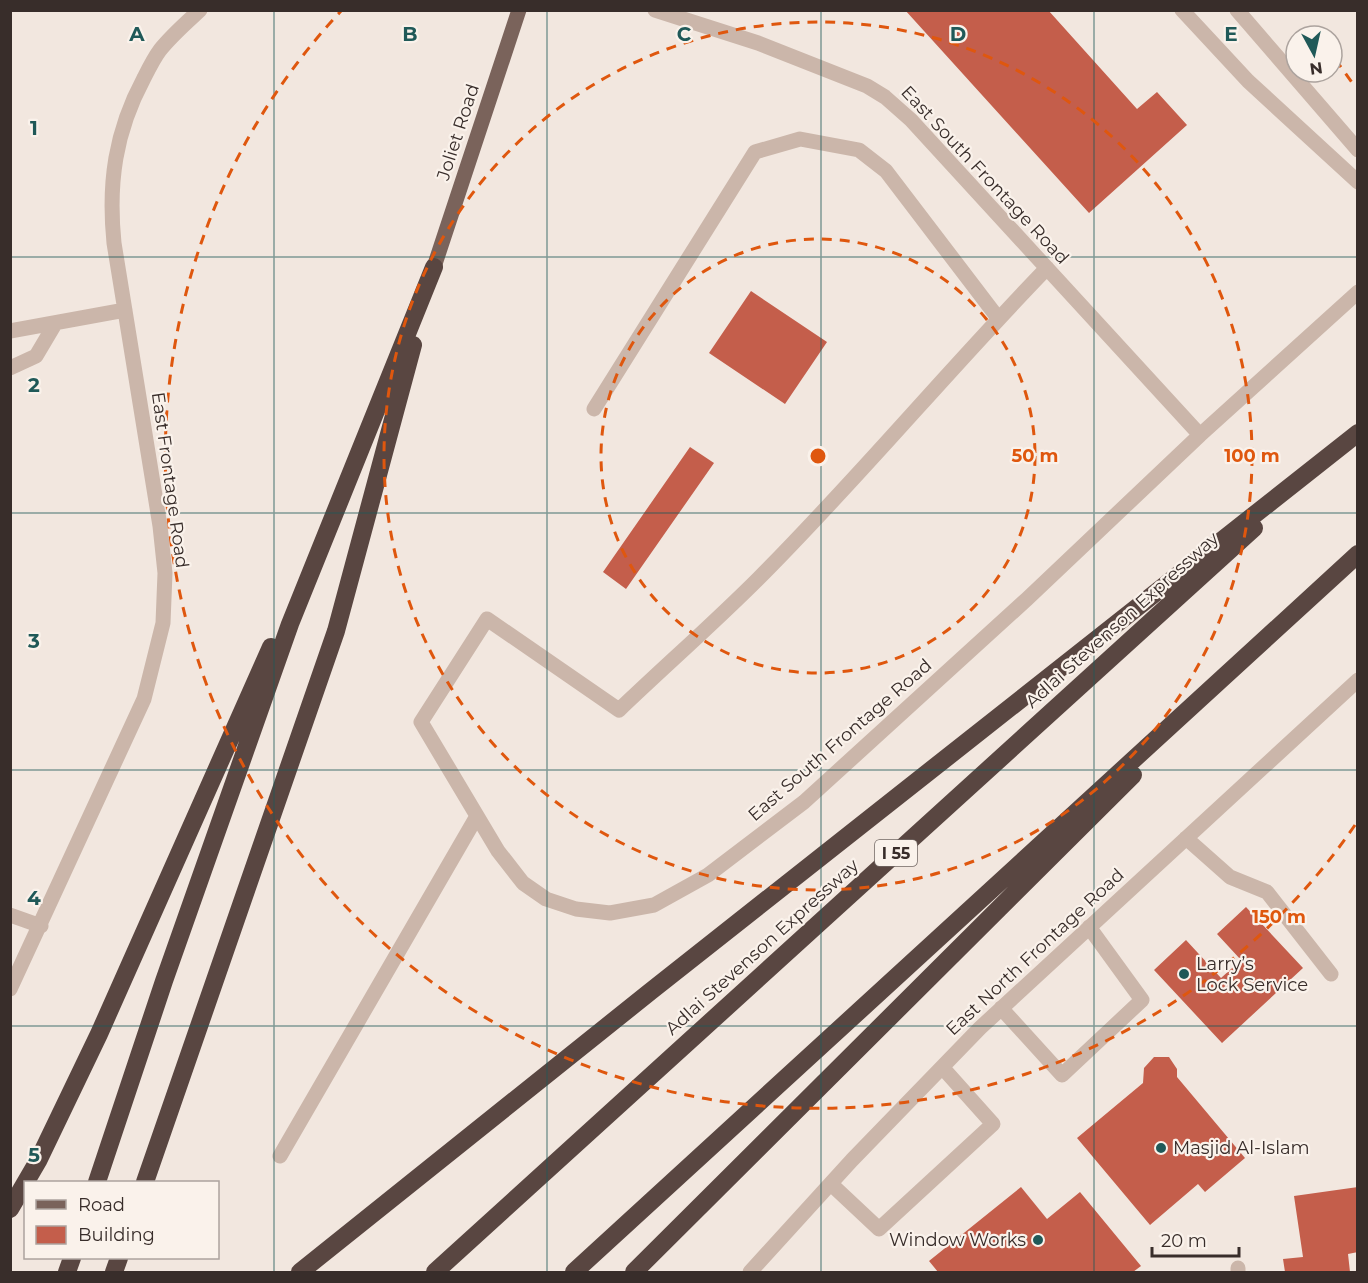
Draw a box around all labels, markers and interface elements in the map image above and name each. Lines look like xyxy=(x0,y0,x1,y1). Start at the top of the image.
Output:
text: A xyxy=(128,22,145,46)
text: B xyxy=(402,22,418,46)
text: C xyxy=(677,22,692,46)
text: D xyxy=(950,22,966,46)
text: E xyxy=(1224,22,1238,46)
north arrow xyxy=(1284,24,1344,84)
text: N xyxy=(1308,58,1324,79)
street label: Joliet Road xyxy=(432,81,484,184)
street label: East South Frontage Road xyxy=(896,81,1074,269)
text: 1 xyxy=(30,116,38,140)
text: 2 xyxy=(28,373,40,397)
street label: East Frontage Road xyxy=(147,391,193,569)
text: 50 m xyxy=(1012,445,1058,467)
text: 100 m xyxy=(1224,445,1280,467)
centre of rings xyxy=(808,446,828,466)
street label: Adlai Stevenson Expressway xyxy=(1021,527,1223,713)
text: 3 xyxy=(27,629,40,653)
street label: East South Frontage Road xyxy=(744,654,936,826)
road number: I 55 xyxy=(875,840,917,866)
street label: Adlai Stevenson Expressway xyxy=(661,854,863,1040)
street label: East North Frontage Road xyxy=(942,864,1128,1040)
text: 4 xyxy=(27,886,41,910)
text: 150 m xyxy=(1252,906,1306,928)
place label: Larry’s Lock Service xyxy=(1196,953,1308,996)
marker: Larry’s Lock Service xyxy=(1177,967,1191,981)
place label: Masjid Al-Islam xyxy=(1173,1137,1310,1159)
marker: Masjid Al-Islam xyxy=(1154,1141,1168,1155)
text: 5 xyxy=(28,1143,40,1167)
legend xyxy=(24,1181,219,1259)
text: Road xyxy=(78,1194,125,1216)
scale bar xyxy=(1152,1220,1239,1258)
text: Building xyxy=(78,1224,155,1246)
place label: Window Works xyxy=(889,1229,1026,1251)
text: 20 m xyxy=(1161,1230,1207,1252)
marker: Window Works xyxy=(1031,1233,1045,1247)

